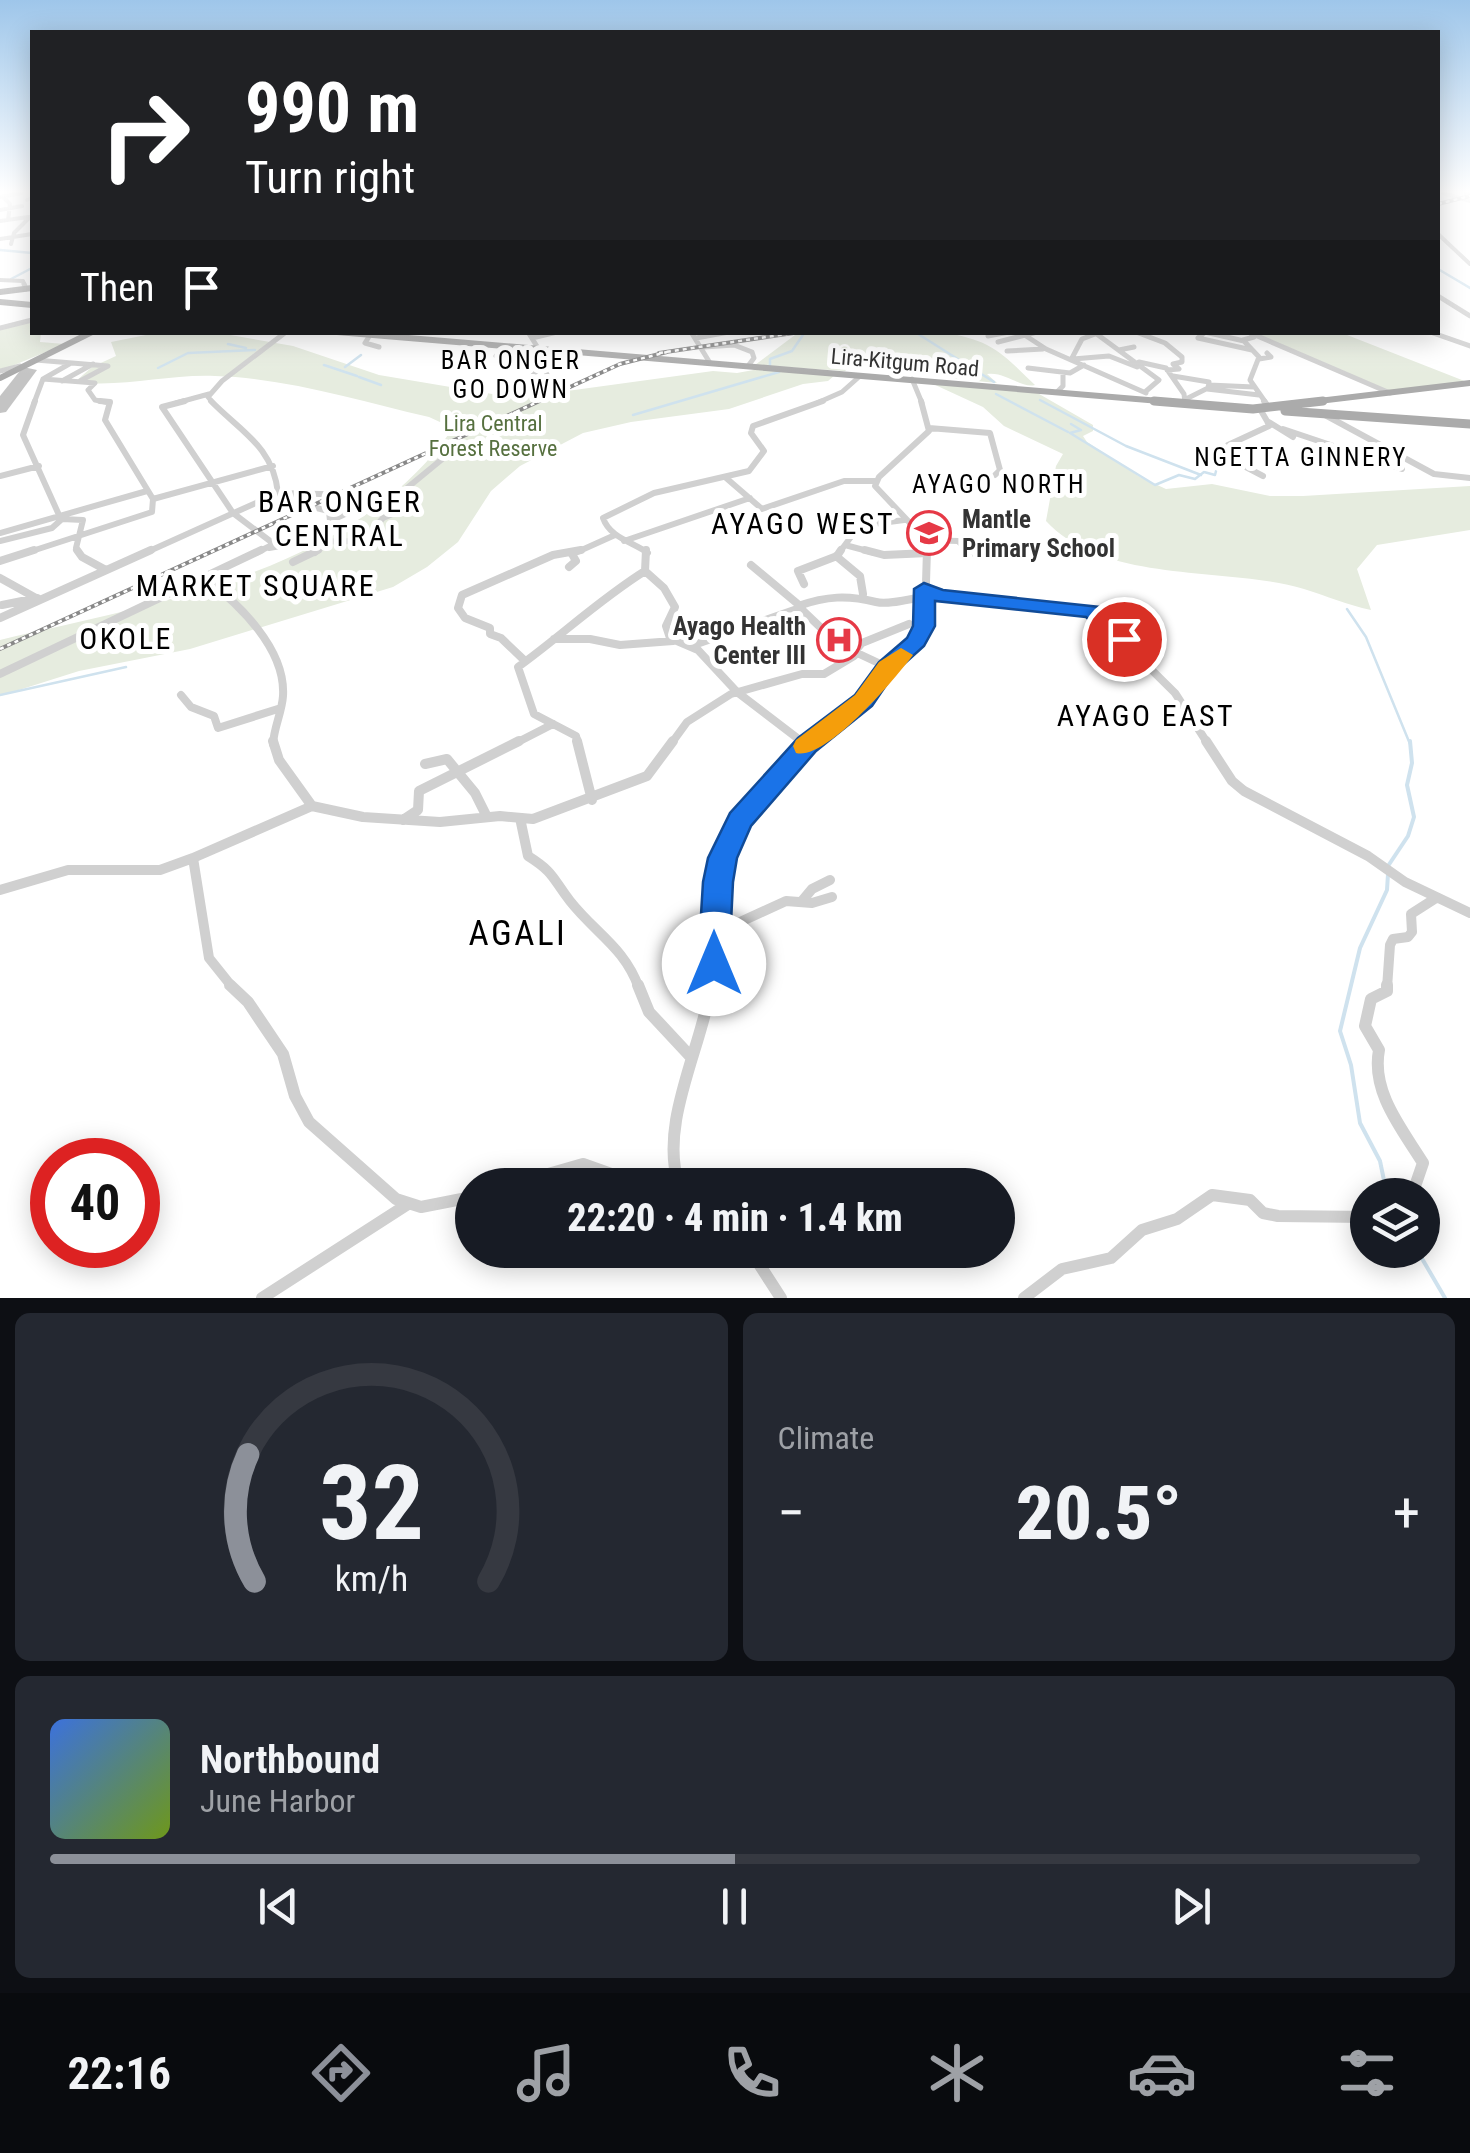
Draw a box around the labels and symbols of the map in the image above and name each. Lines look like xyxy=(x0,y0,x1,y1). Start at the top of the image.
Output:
street label: Lira-Kitgum Road xyxy=(830,344,980,381)
district label: BAR ONGER GO DOWN xyxy=(441,346,581,404)
park label: Lira Central Forest Reserve xyxy=(429,411,557,461)
district label: NGETTA GINNERY xyxy=(1194,443,1408,472)
district label: AYAGO NORTH xyxy=(912,470,1086,499)
district label: BAR ONGER CENTRAL xyxy=(258,484,422,553)
place label: Mantle Primary School xyxy=(962,505,1115,563)
district label: AYAGO WEST xyxy=(711,506,895,541)
school or university icon: Mantle Primary School xyxy=(906,510,952,556)
district label: MARKET SQUARE xyxy=(136,568,376,603)
pin xyxy=(1082,597,1167,682)
place label: Ayago Health Center III xyxy=(673,612,806,670)
hospital icon: Ayago Health Center III xyxy=(816,617,862,663)
district label: OKOLE xyxy=(79,621,173,656)
district label: AYAGO EAST xyxy=(1057,698,1235,733)
position arrow xyxy=(662,912,766,1016)
district label: AGALI xyxy=(469,913,567,954)
speed limit sign: 40 xyxy=(30,1138,160,1268)

